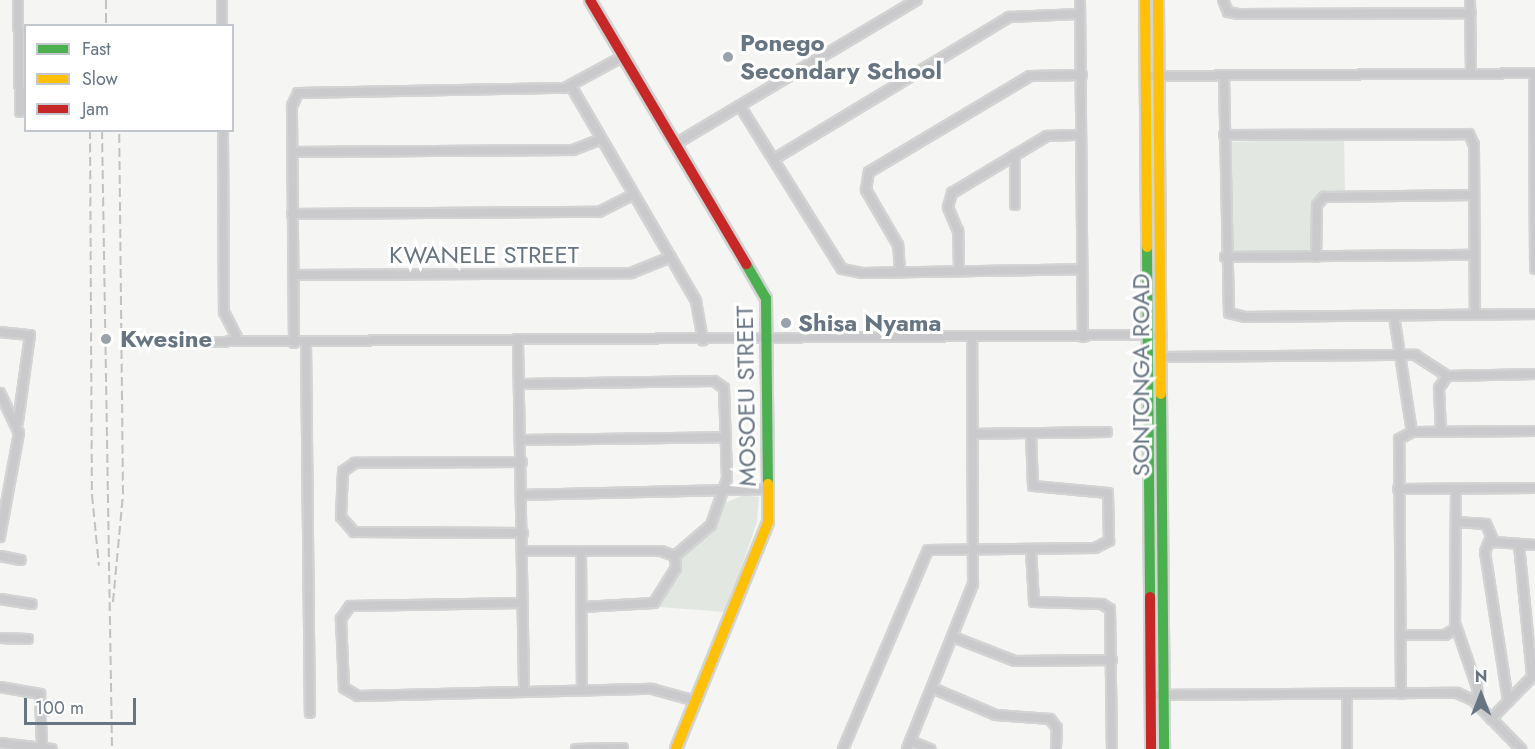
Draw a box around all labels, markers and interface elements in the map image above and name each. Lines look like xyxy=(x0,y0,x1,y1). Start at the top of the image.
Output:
legend xyxy=(24,24,234,132)
place label: Ponego Secondary School xyxy=(740,29,942,85)
text: Fast xyxy=(82,36,111,62)
marker: Ponego Secondary School xyxy=(721,50,735,64)
text: Slow xyxy=(82,66,118,92)
text: Jam xyxy=(82,96,109,122)
street label: KWANELE STREET xyxy=(389,241,579,269)
street label: SONTONGA ROAD xyxy=(1127,274,1155,476)
street label: MOSOEU STREET xyxy=(730,305,762,487)
place label: Shisa Nyama xyxy=(798,309,941,337)
marker: Shisa Nyama xyxy=(779,316,793,330)
place label: Kwesine xyxy=(120,325,212,353)
marker: Kwesine xyxy=(97,330,115,348)
north arrow xyxy=(1451,665,1511,725)
text: N xyxy=(1475,665,1487,688)
scale bar xyxy=(27,686,140,724)
text: 100 m xyxy=(35,695,84,721)

